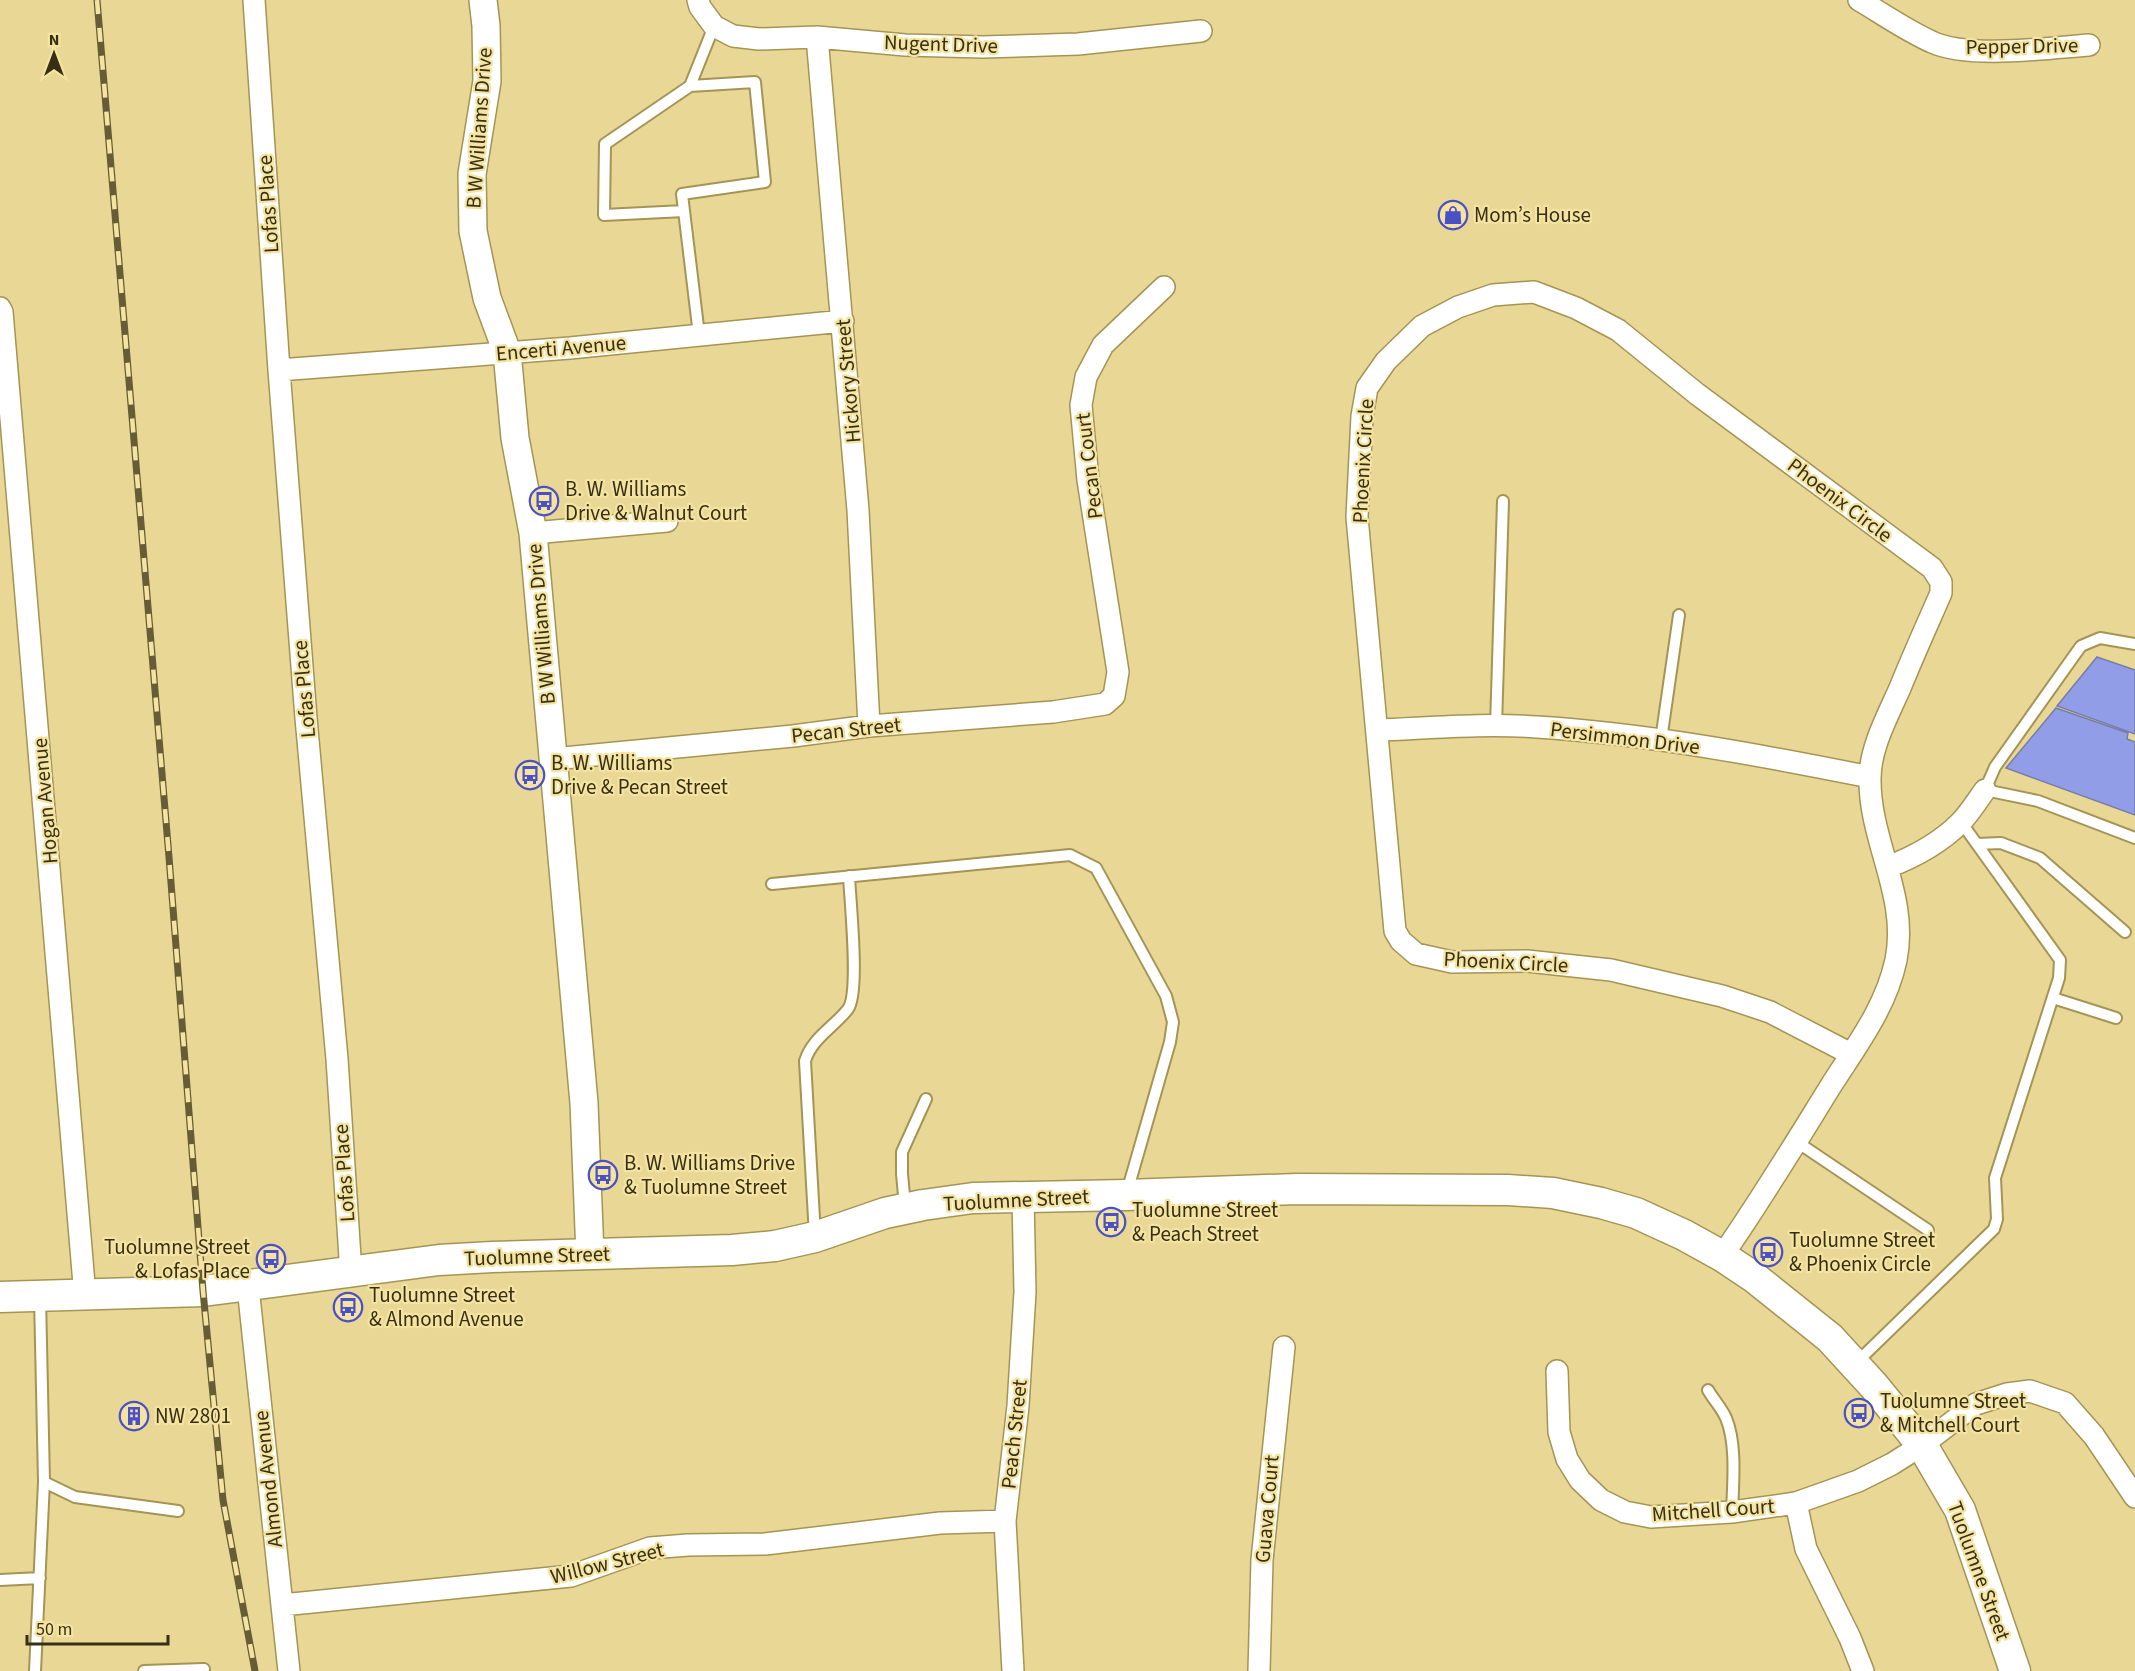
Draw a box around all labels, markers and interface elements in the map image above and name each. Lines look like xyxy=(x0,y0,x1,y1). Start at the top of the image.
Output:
north arrow xyxy=(24,24,84,84)
street label: Nugent Drive xyxy=(883,27,999,61)
text: N xyxy=(49,29,59,51)
street label: Pepper Drive xyxy=(1965,30,2079,62)
street label: B W Williams Drive xyxy=(458,46,500,210)
street label: Lofas Place xyxy=(250,154,286,254)
shop icon: Mom’s House xyxy=(1437,199,1469,231)
place label: Mom’s House xyxy=(1474,200,1591,230)
street label: Hickory Street xyxy=(828,318,868,444)
street label: Encerti Avenue xyxy=(495,327,627,369)
street label: Phoenix Circle xyxy=(1345,398,1381,524)
street label: Pecan Court xyxy=(1068,411,1110,521)
street label: Phoenix Circle xyxy=(1781,450,1899,550)
place label: B. W. Williams Drive & Walnut Court xyxy=(565,474,747,528)
bus stop icon: B. W. Williams Drive & Walnut Court xyxy=(528,485,560,517)
street label: B W Williams Drive xyxy=(519,542,563,706)
street label: Lofas Place xyxy=(285,639,323,739)
street label: Pecan Street xyxy=(790,709,902,751)
street label: Persimmon Drive xyxy=(1549,714,1701,762)
street label: Hogan Avenue xyxy=(25,737,65,865)
place label: B. W. Williams Drive & Pecan Street xyxy=(551,748,728,802)
bus stop icon: B. W. Williams Drive & Pecan Street xyxy=(514,759,546,791)
street label: Phoenix Circle xyxy=(1443,944,1569,980)
street label: Lofas Place xyxy=(326,1123,362,1223)
place label: B. W. Williams Drive & Tuolumne Street xyxy=(624,1148,795,1202)
bus stop icon: B. W. Williams Drive & Tuolumne Street xyxy=(587,1159,619,1191)
street label: Tuolumne Street xyxy=(942,1181,1090,1219)
place label: Tuolumne Street & Peach Street xyxy=(1132,1195,1278,1249)
bus stop icon: Tuolumne Street & Peach Street xyxy=(1095,1206,1127,1238)
place label: Tuolumne Street & Phoenix Circle xyxy=(1789,1225,1935,1279)
place label: Tuolumne Street & Lofas Place xyxy=(104,1232,250,1286)
bus stop icon: Tuolumne Street & Phoenix Circle xyxy=(1752,1236,1784,1268)
street label: Tuolumne Street xyxy=(464,1238,610,1274)
bus stop icon: Tuolumne Street & Lofas Place xyxy=(255,1243,287,1275)
place label: Tuolumne Street & Almond Avenue xyxy=(369,1280,524,1334)
bus stop icon: Tuolumne Street & Almond Avenue xyxy=(332,1291,364,1323)
street label: Peach Street xyxy=(993,1378,1035,1490)
place label: Tuolumne Street & Mitchell Court xyxy=(1880,1386,2026,1440)
bus stop icon: Tuolumne Street & Mitchell Court xyxy=(1843,1397,1875,1429)
building icon: NW 2801 xyxy=(118,1400,150,1432)
place label: NW 2801 xyxy=(155,1401,231,1431)
street label: Almond Avenue xyxy=(246,1409,290,1549)
street label: Guava Court xyxy=(1247,1454,1287,1564)
street label: Mitchell Court xyxy=(1651,1491,1775,1529)
street label: Tuolumne Street xyxy=(1940,1497,2018,1645)
street label: Willow Street xyxy=(547,1534,667,1592)
scale bar xyxy=(27,1608,168,1646)
text: 50 m xyxy=(36,1617,72,1642)

